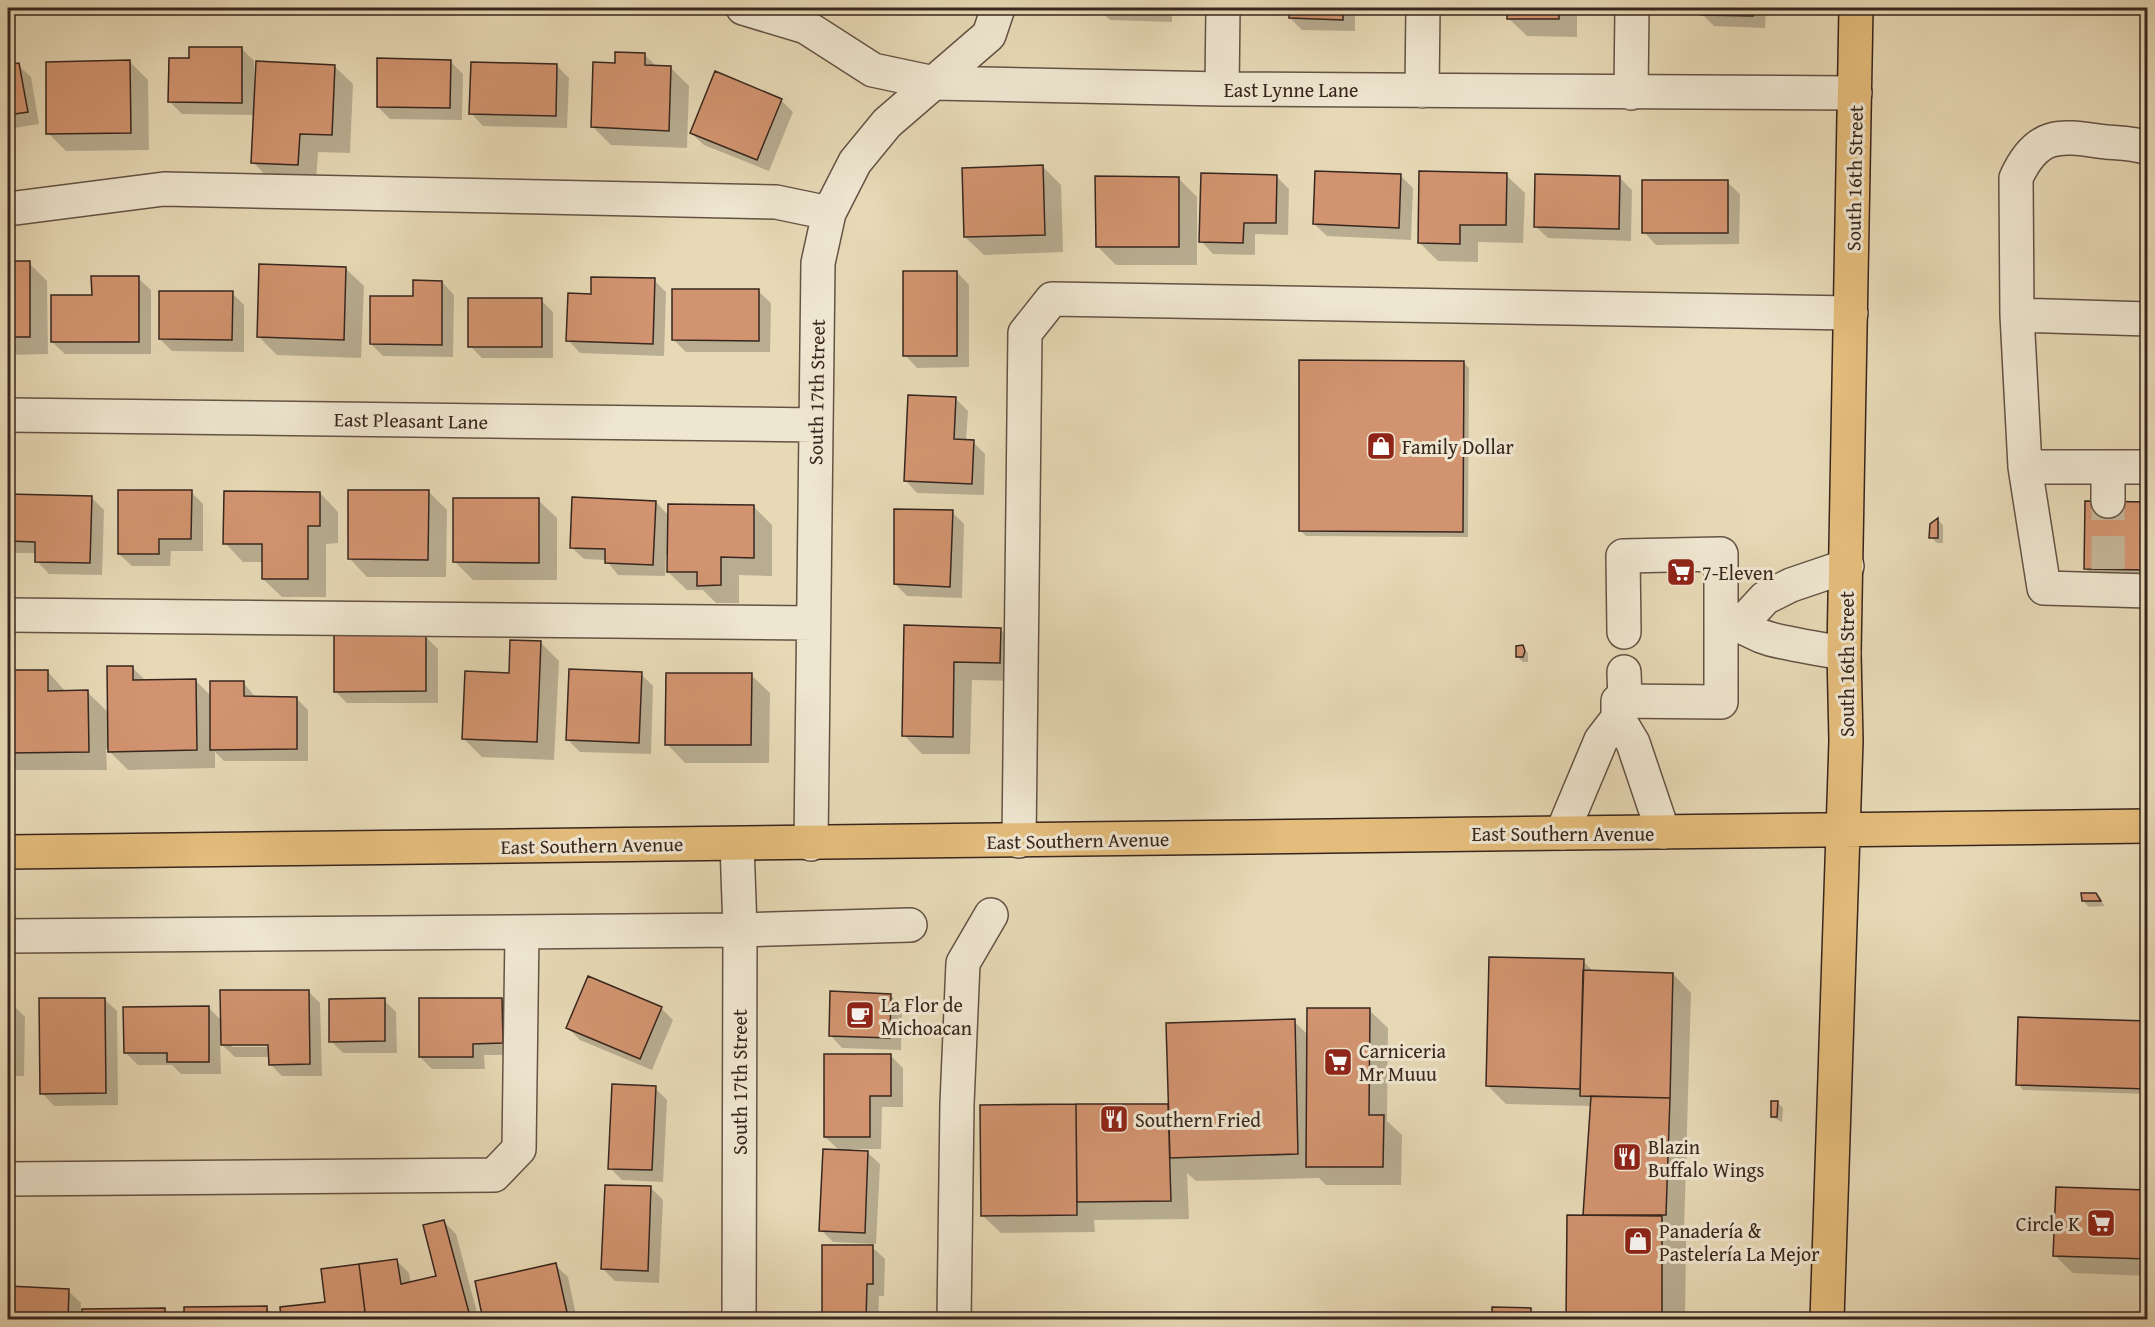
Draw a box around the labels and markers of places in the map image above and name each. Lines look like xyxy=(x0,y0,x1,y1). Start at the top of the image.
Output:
shop icon: Family Dollar xyxy=(1365,430,1397,462)
place label: Family Dollar xyxy=(1402,432,1514,461)
supermarket icon: 7-Eleven xyxy=(1665,556,1697,588)
place label: 7-Eleven xyxy=(1702,558,1774,587)
place label: La Flor de Michoacan xyxy=(881,990,972,1042)
cafe icon: La Flor de Michoacan xyxy=(844,999,876,1031)
place label: Carniceria Mr Muuu xyxy=(1359,1036,1447,1088)
supermarket icon: Carniceria Mr Muuu xyxy=(1322,1046,1354,1078)
restaurant icon: Southern Fried xyxy=(1098,1103,1130,1135)
place label: Southern Fried xyxy=(1135,1105,1261,1134)
place label: Blazin Buffalo Wings xyxy=(1648,1132,1764,1184)
restaurant icon: Blazin Buffalo Wings xyxy=(1611,1141,1643,1173)
supermarket icon: Circle K xyxy=(2085,1207,2117,1239)
place label: Circle K xyxy=(2016,1209,2080,1238)
place label: Panadería & Pastelería La Mejor xyxy=(1659,1216,1820,1268)
shop icon: Panadería & Pastelería La Mejor xyxy=(1622,1225,1654,1257)

